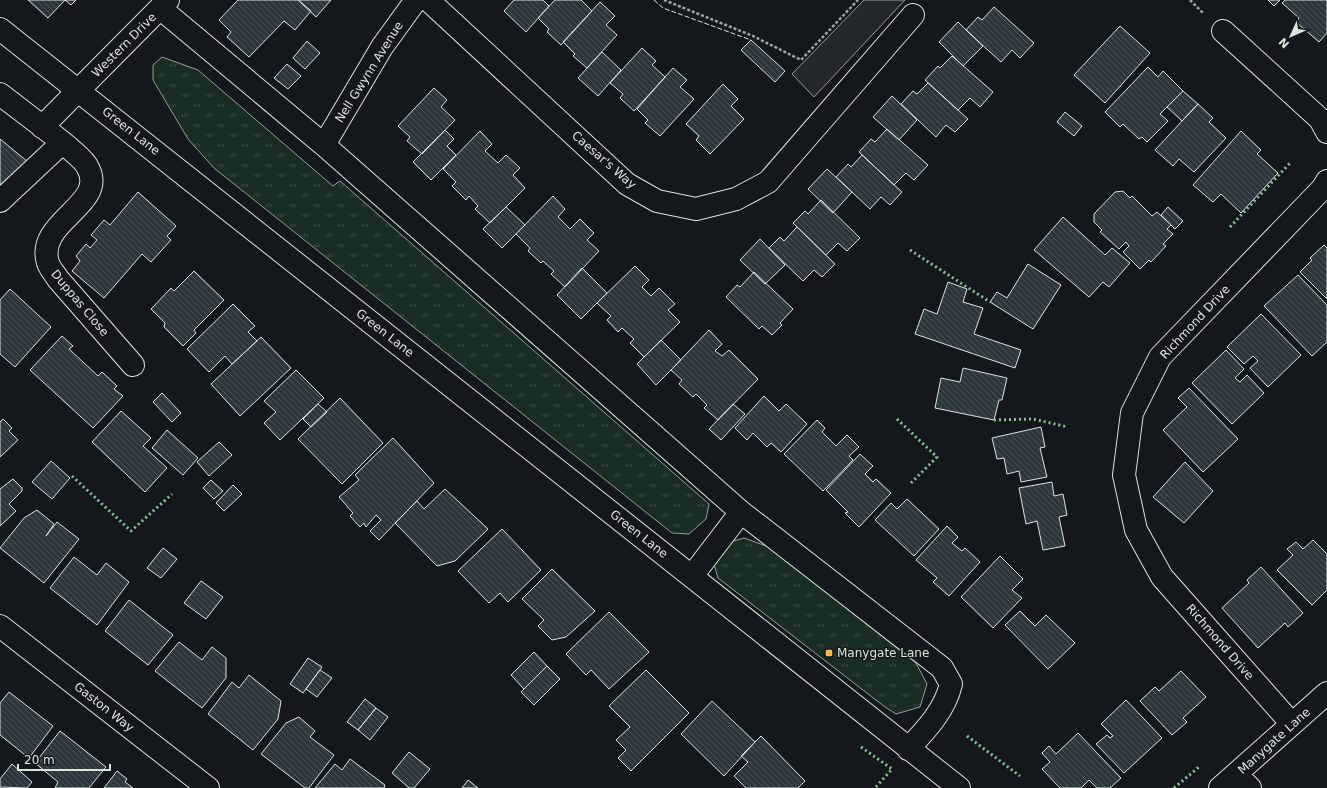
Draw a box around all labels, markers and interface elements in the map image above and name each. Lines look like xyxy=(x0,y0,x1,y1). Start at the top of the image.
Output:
street label: Western Drive xyxy=(89,10,159,80)
north arrow xyxy=(1271,16,1311,56)
street label: Nell Gwynn Avenue xyxy=(332,19,406,125)
text: N xyxy=(1276,35,1292,51)
street label: Green Lane xyxy=(99,104,163,158)
street label: Caesar's Way xyxy=(569,128,639,192)
street label: Duppas Close xyxy=(48,267,112,339)
street label: Richmond Drive xyxy=(1157,282,1233,362)
street label: Green Lane xyxy=(353,306,417,360)
street label: Green Lane xyxy=(607,507,671,561)
street label: Richmond Drive xyxy=(1183,601,1257,683)
place label: Manygate Lane xyxy=(837,646,929,660)
marker: Manygate Lane xyxy=(824,648,834,658)
street label: Gaston Way xyxy=(71,679,137,735)
street label: Manygate Lane xyxy=(1235,705,1313,777)
scale bar xyxy=(18,746,110,772)
text: 20 m xyxy=(24,753,55,767)

